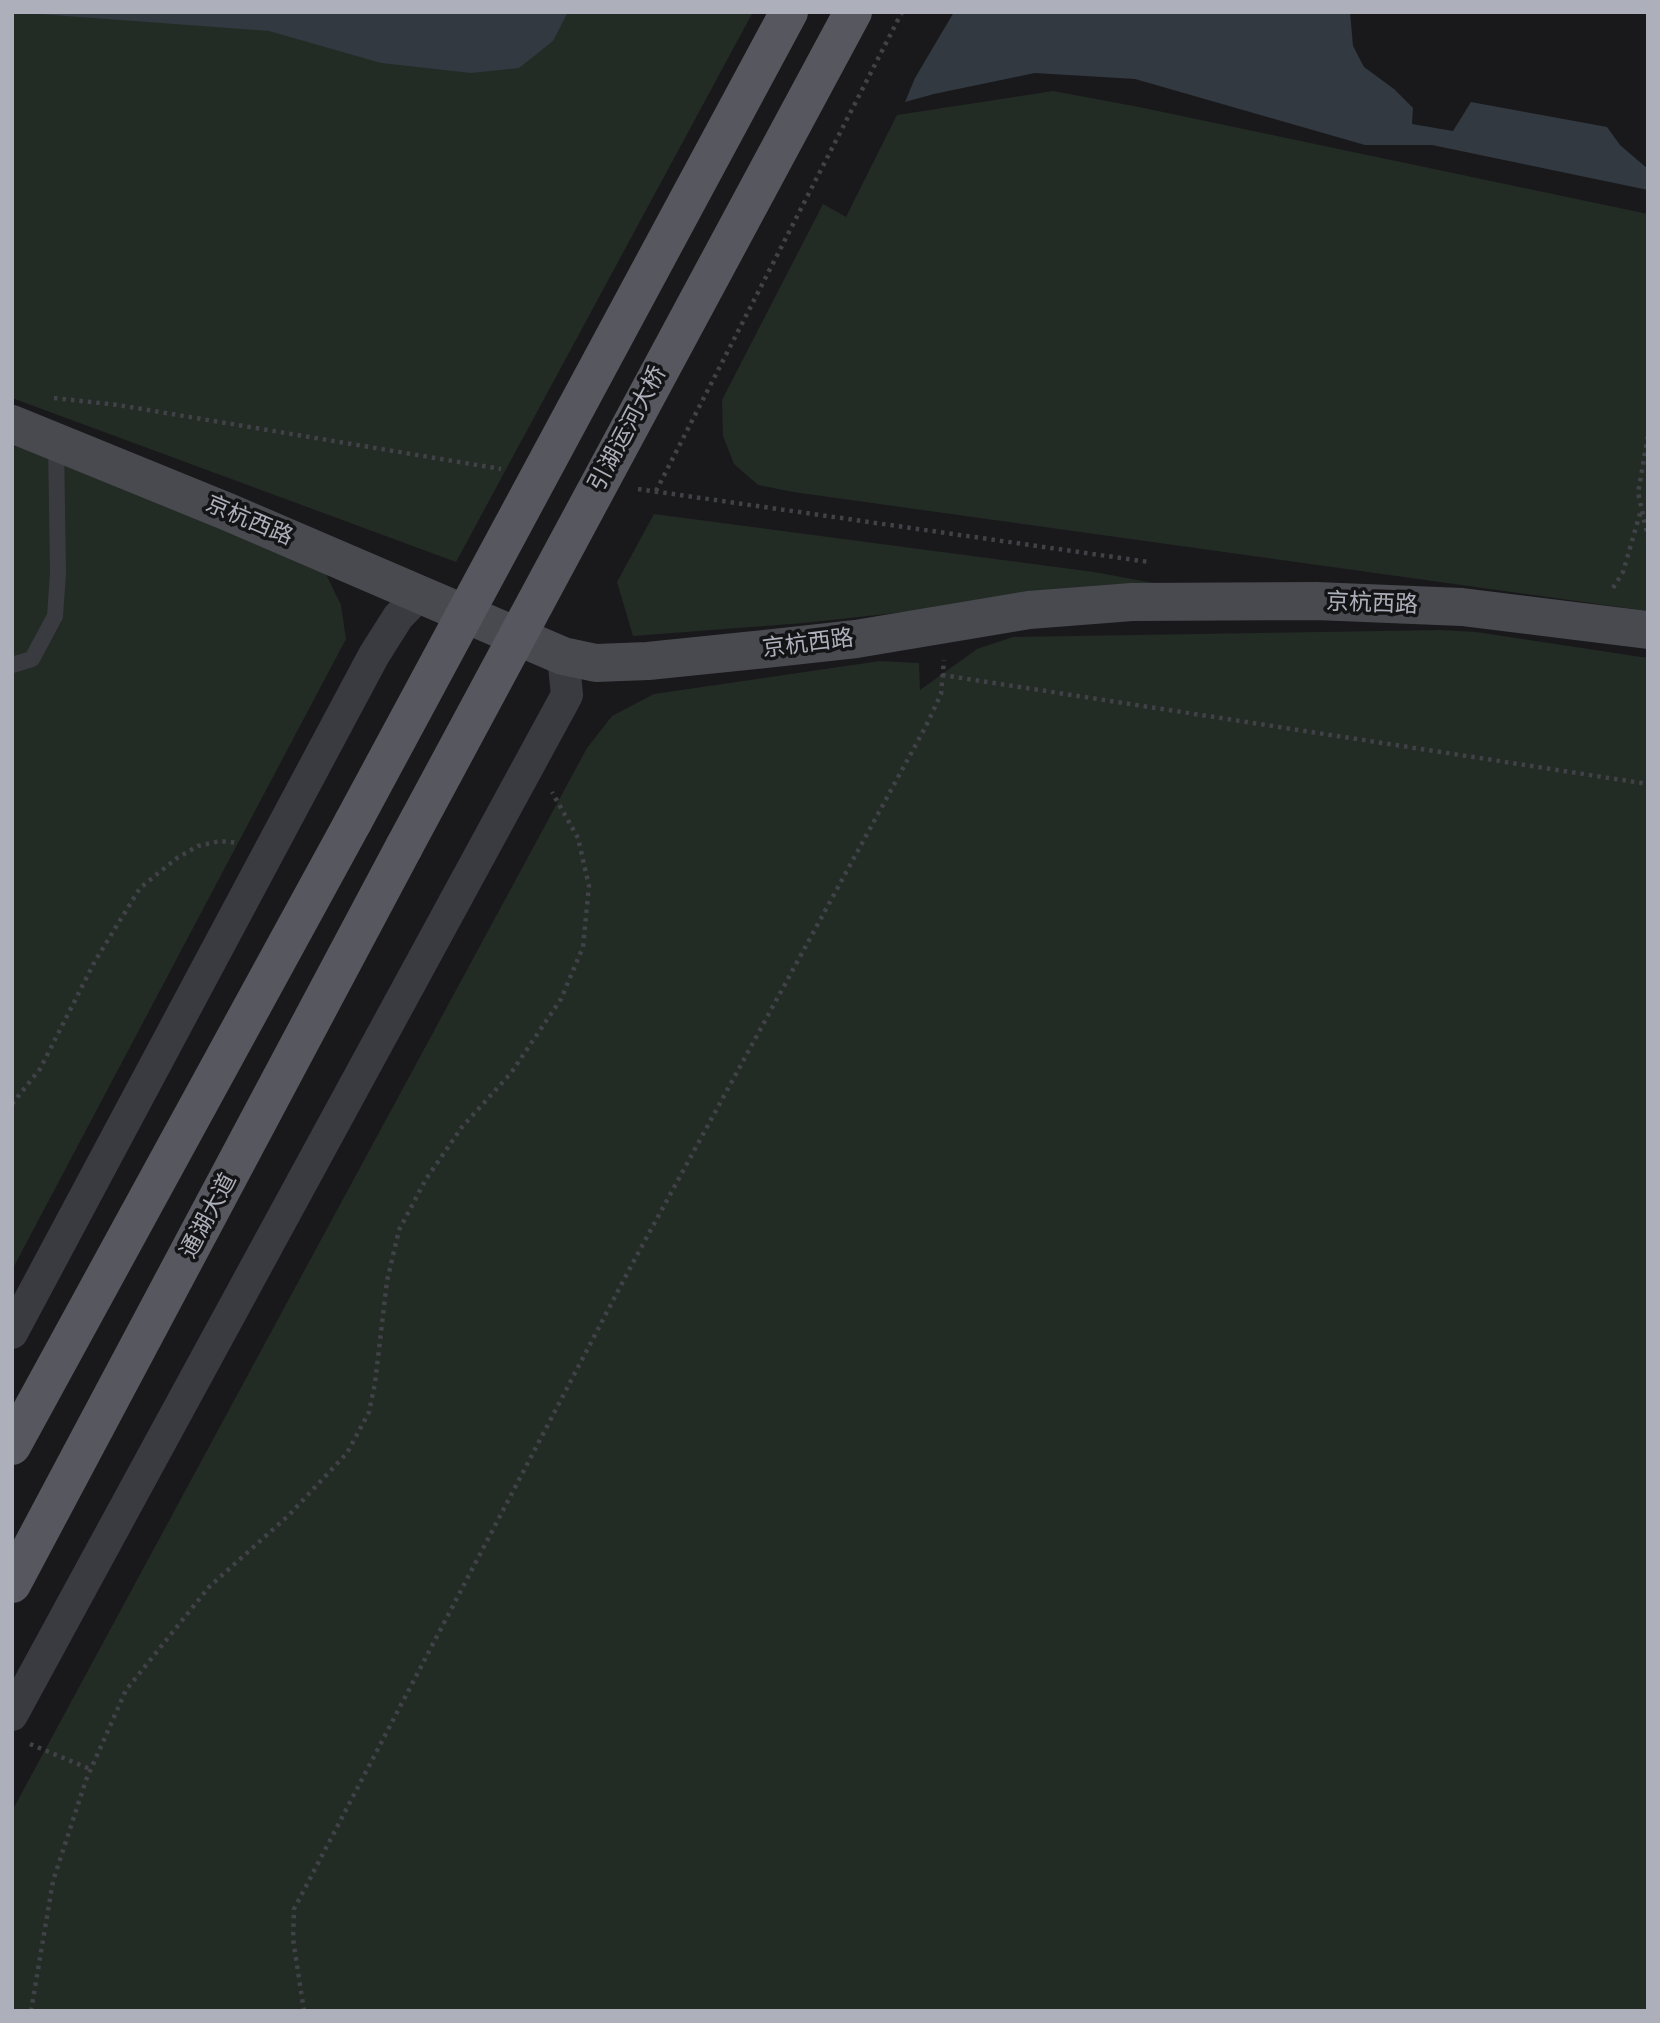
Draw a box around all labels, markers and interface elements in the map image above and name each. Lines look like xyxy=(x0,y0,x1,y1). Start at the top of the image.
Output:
street label: 引湖运河大桥 xyxy=(583,362,673,496)
street label: 京杭西路 xyxy=(201,490,297,552)
street label: 京杭西路 xyxy=(1326,589,1418,619)
street label: 京杭西路 xyxy=(761,625,855,663)
street label: 通湖大道 xyxy=(175,1169,243,1263)

